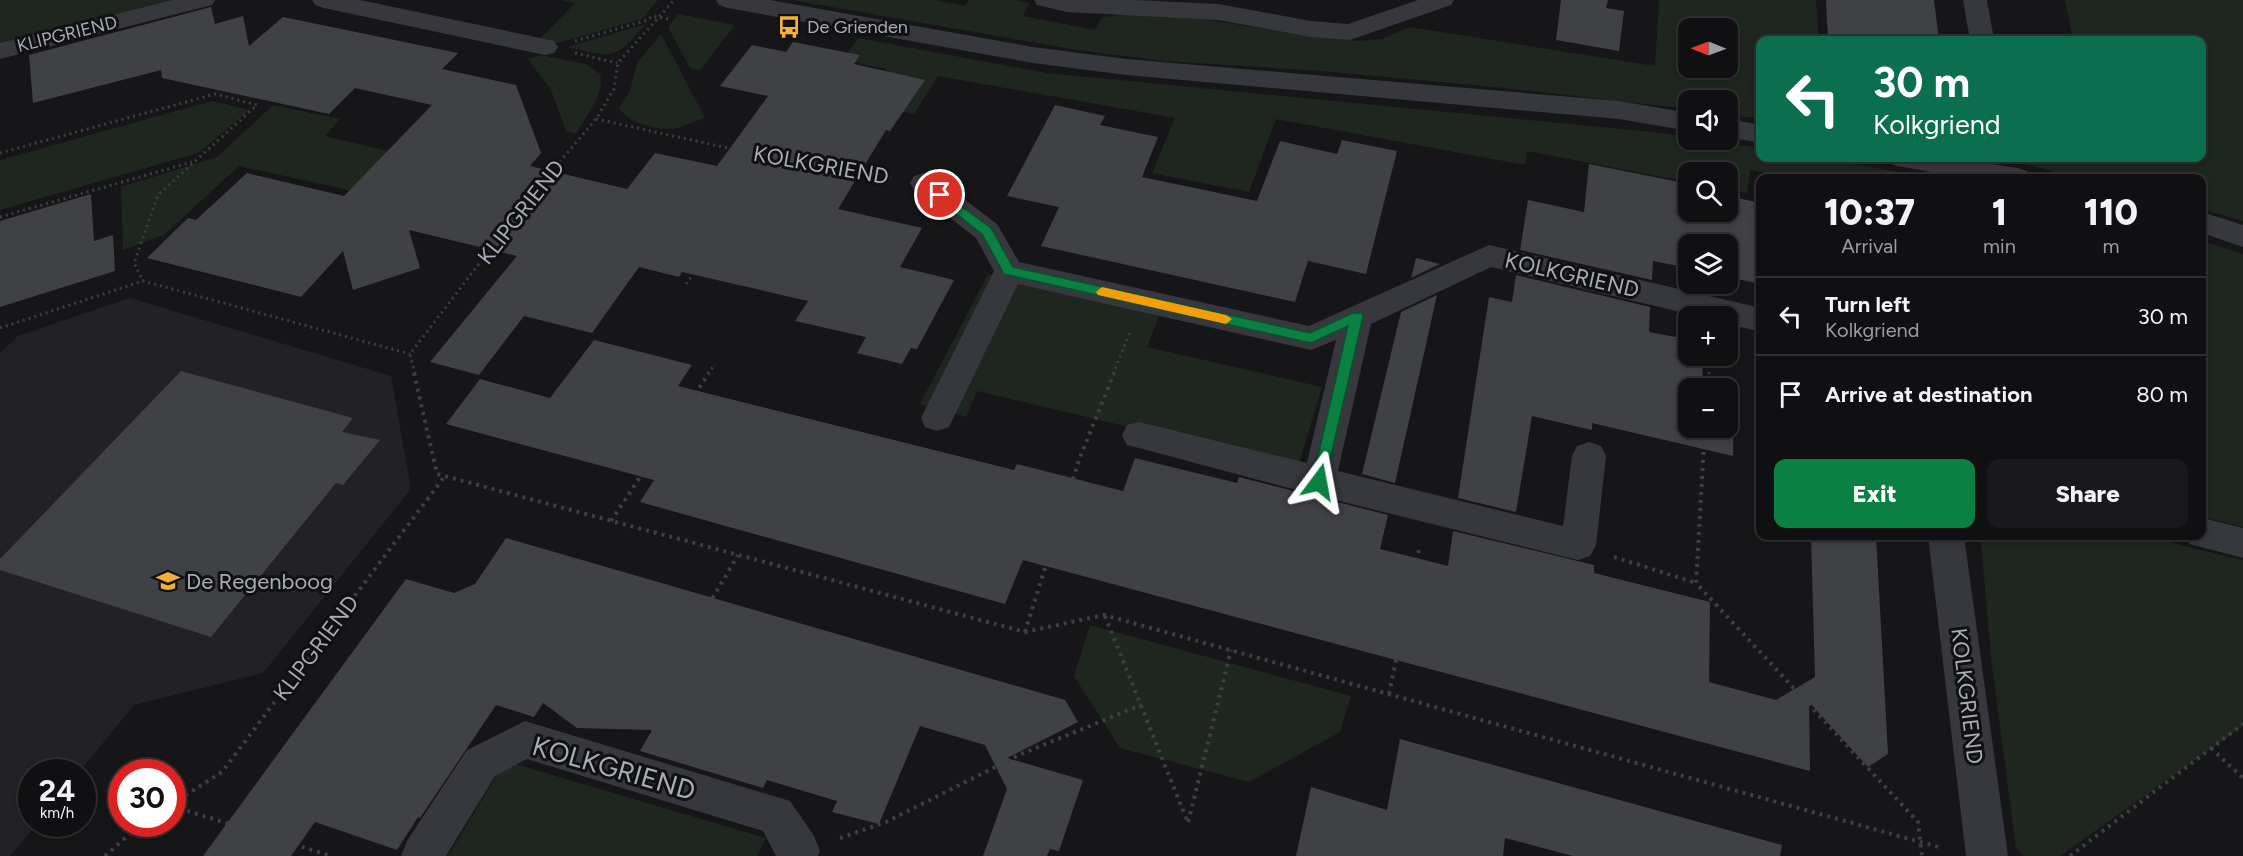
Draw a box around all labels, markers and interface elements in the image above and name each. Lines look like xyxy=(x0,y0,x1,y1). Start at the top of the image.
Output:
street label: KLIPGRIEND xyxy=(15,11,119,57)
bus stop icon: De Grienden xyxy=(776,14,802,40)
place label: De Grienden xyxy=(807,16,908,38)
north arrow xyxy=(1678,18,1738,78)
map controls xyxy=(1678,18,1738,438)
text: 30 m xyxy=(1873,57,1970,108)
icon: left xyxy=(1774,60,1852,138)
button: sound xyxy=(1678,90,1738,150)
text: Kolkgriend xyxy=(1873,108,2001,141)
street label: KOLKGRIEND xyxy=(751,140,891,190)
street label: KLIPGRIEND xyxy=(472,154,570,270)
button: search xyxy=(1678,162,1738,222)
pin xyxy=(914,169,965,220)
icon: arrive xyxy=(923,178,956,211)
text: 10:37 xyxy=(1824,191,1915,234)
text: 1 xyxy=(1992,191,2007,234)
text: 110 xyxy=(2084,191,2138,234)
button: layers xyxy=(1678,234,1738,294)
text: Arrival xyxy=(1841,234,1898,258)
text: min xyxy=(1983,234,2016,258)
text: m xyxy=(2102,234,2119,258)
street label: KOLKGRIEND xyxy=(1502,246,1642,304)
text: Turn left xyxy=(1825,291,1911,318)
icon: left xyxy=(1774,300,1807,333)
text: 30 m xyxy=(2138,303,2188,330)
button: + xyxy=(1678,306,1738,366)
text: Kolkgriend xyxy=(1825,318,1919,342)
button: − xyxy=(1678,378,1738,438)
icon: arrive xyxy=(1774,378,1807,411)
text: Arrive at destination xyxy=(1825,381,2033,408)
text: 80 m xyxy=(2136,381,2188,408)
position arrow xyxy=(1287,450,1351,514)
button: Exit xyxy=(1774,459,1975,528)
button: Share xyxy=(1987,459,2188,528)
school or university icon: De Regenboog xyxy=(155,568,181,594)
place label: De Regenboog xyxy=(186,568,333,595)
street label: KLIPGRIEND xyxy=(268,590,364,706)
street label: KOLKGRIEND xyxy=(1945,626,1989,766)
street label: KOLKGRIEND xyxy=(529,729,699,807)
speed limit sign: 30 xyxy=(108,759,186,837)
text: 24 xyxy=(39,772,75,809)
text: km/h xyxy=(40,804,74,822)

